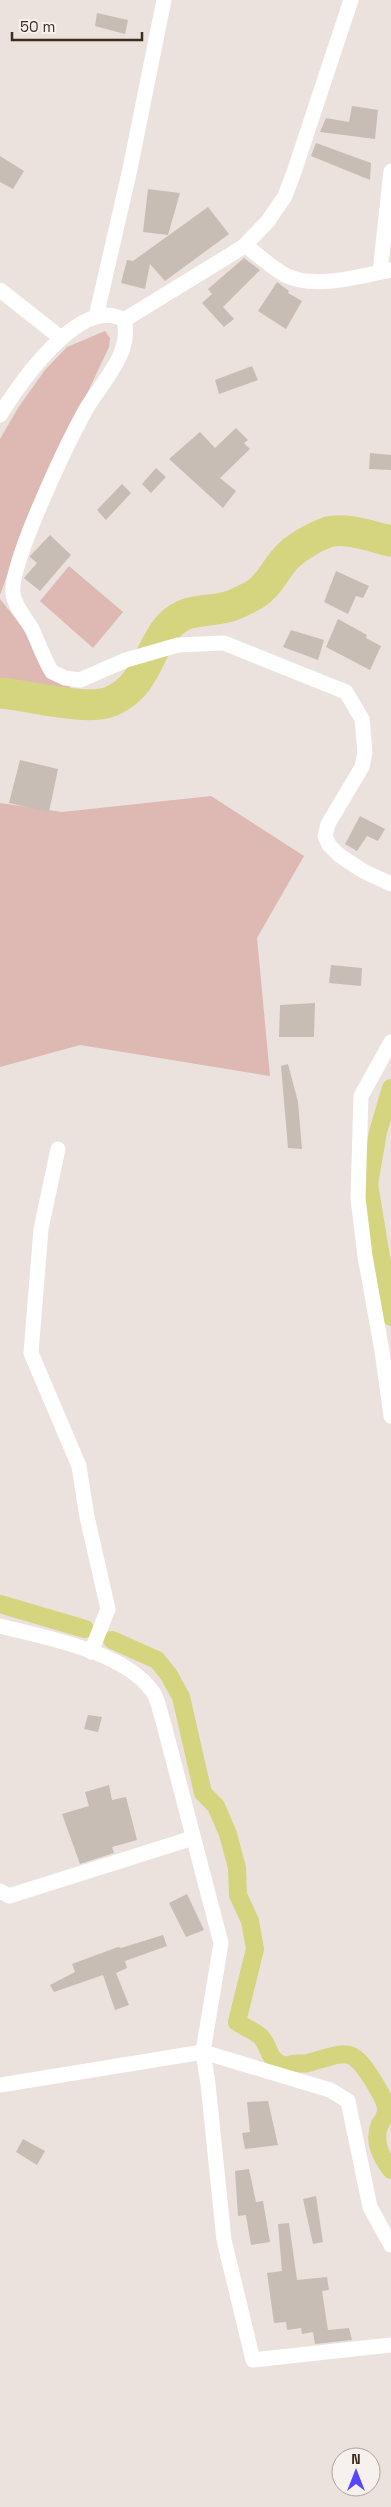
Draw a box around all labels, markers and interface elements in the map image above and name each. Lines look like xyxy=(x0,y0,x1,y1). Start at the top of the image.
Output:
scale bar xyxy=(12,10,142,42)
text: 50 m xyxy=(20,17,55,36)
north arrow xyxy=(331,2447,381,2497)
text: N xyxy=(351,2450,361,2468)

